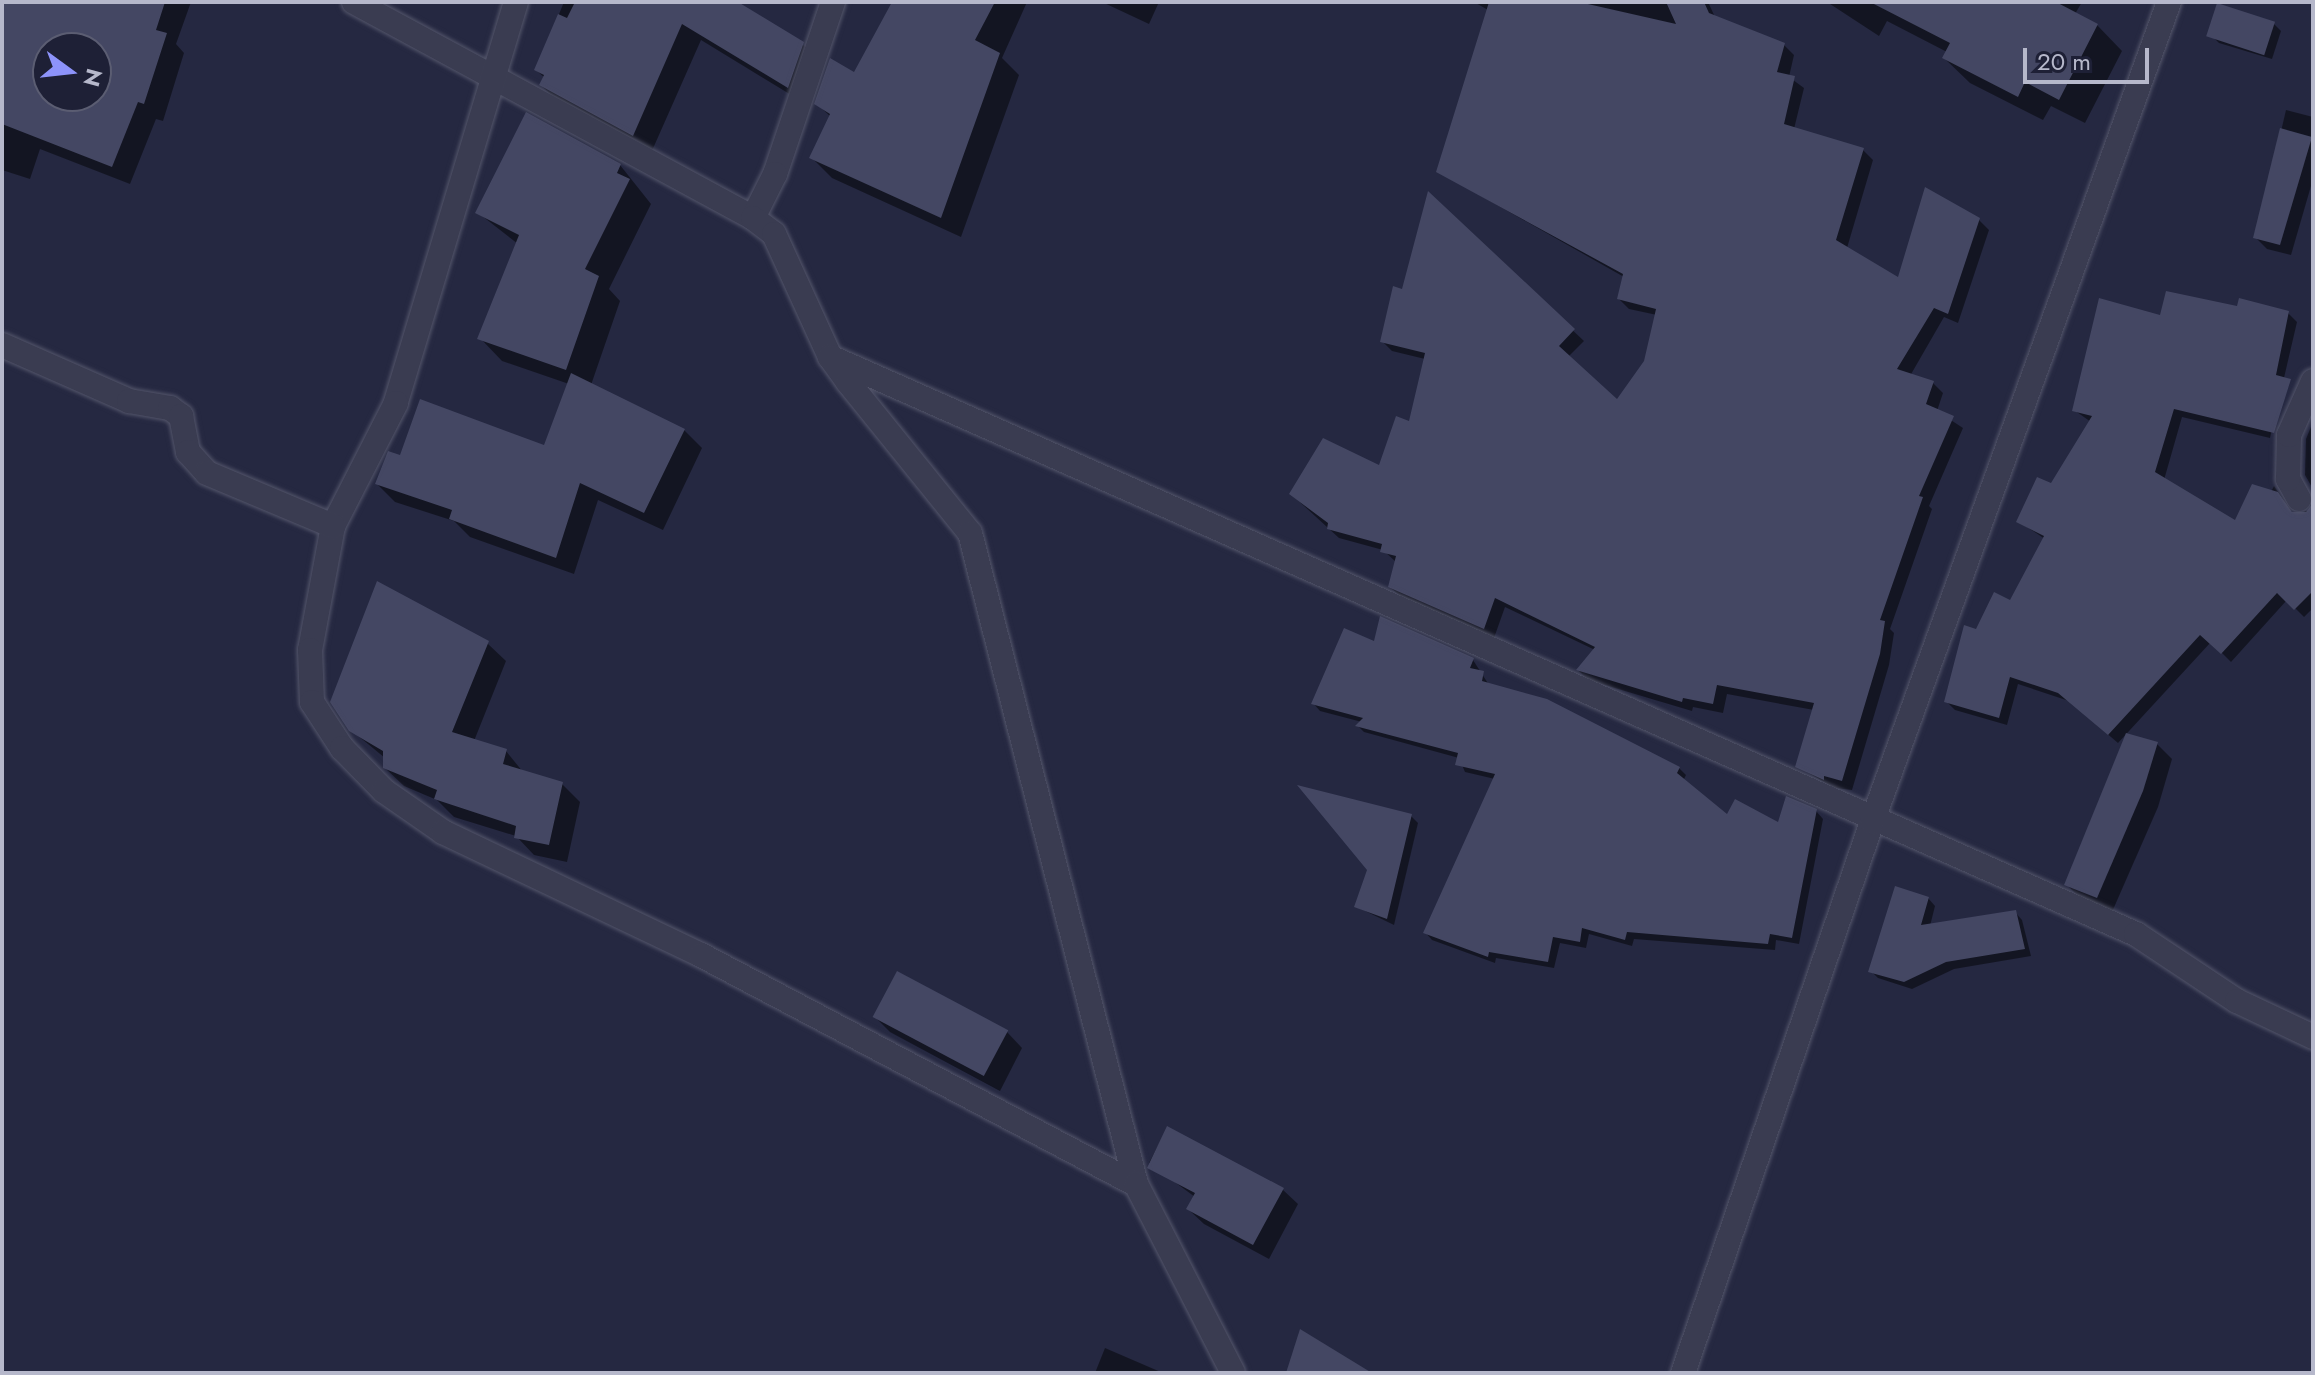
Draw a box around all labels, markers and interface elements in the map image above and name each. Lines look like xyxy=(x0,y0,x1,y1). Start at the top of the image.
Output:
north arrow xyxy=(32,32,112,112)
scale bar xyxy=(2027,32,2153,82)
text: 20 m xyxy=(2037,44,2091,79)
text: N xyxy=(76,65,111,90)

